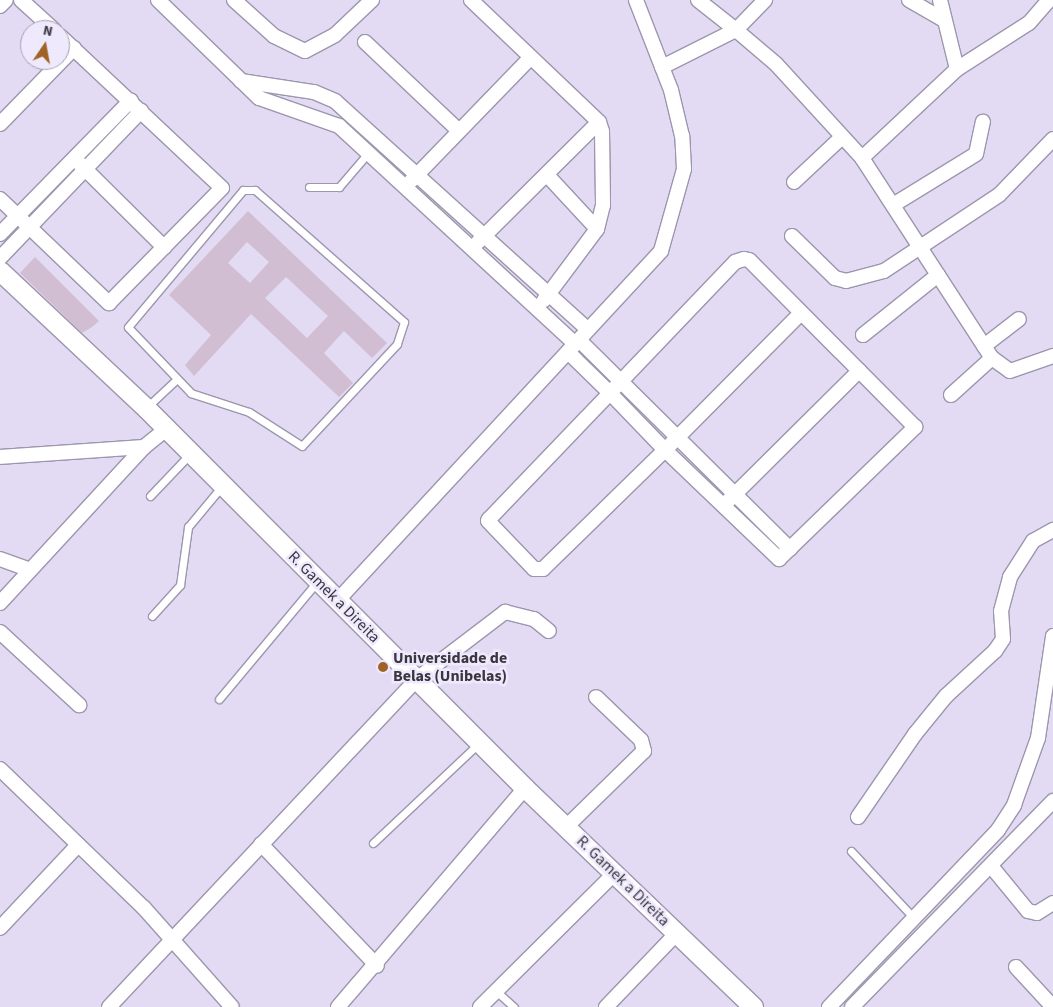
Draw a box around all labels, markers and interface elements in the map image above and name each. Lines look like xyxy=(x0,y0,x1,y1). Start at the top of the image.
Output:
north arrow xyxy=(20,20,70,70)
text: N xyxy=(41,21,55,42)
street label: R. Gamek a Direita xyxy=(284,547,384,647)
place label: Universidade de Belas (Unibelas) xyxy=(393,648,507,686)
marker: Universidade de Belas (Unibelas) xyxy=(377,661,389,673)
street label: R. Gamek a Direita xyxy=(572,832,674,930)

